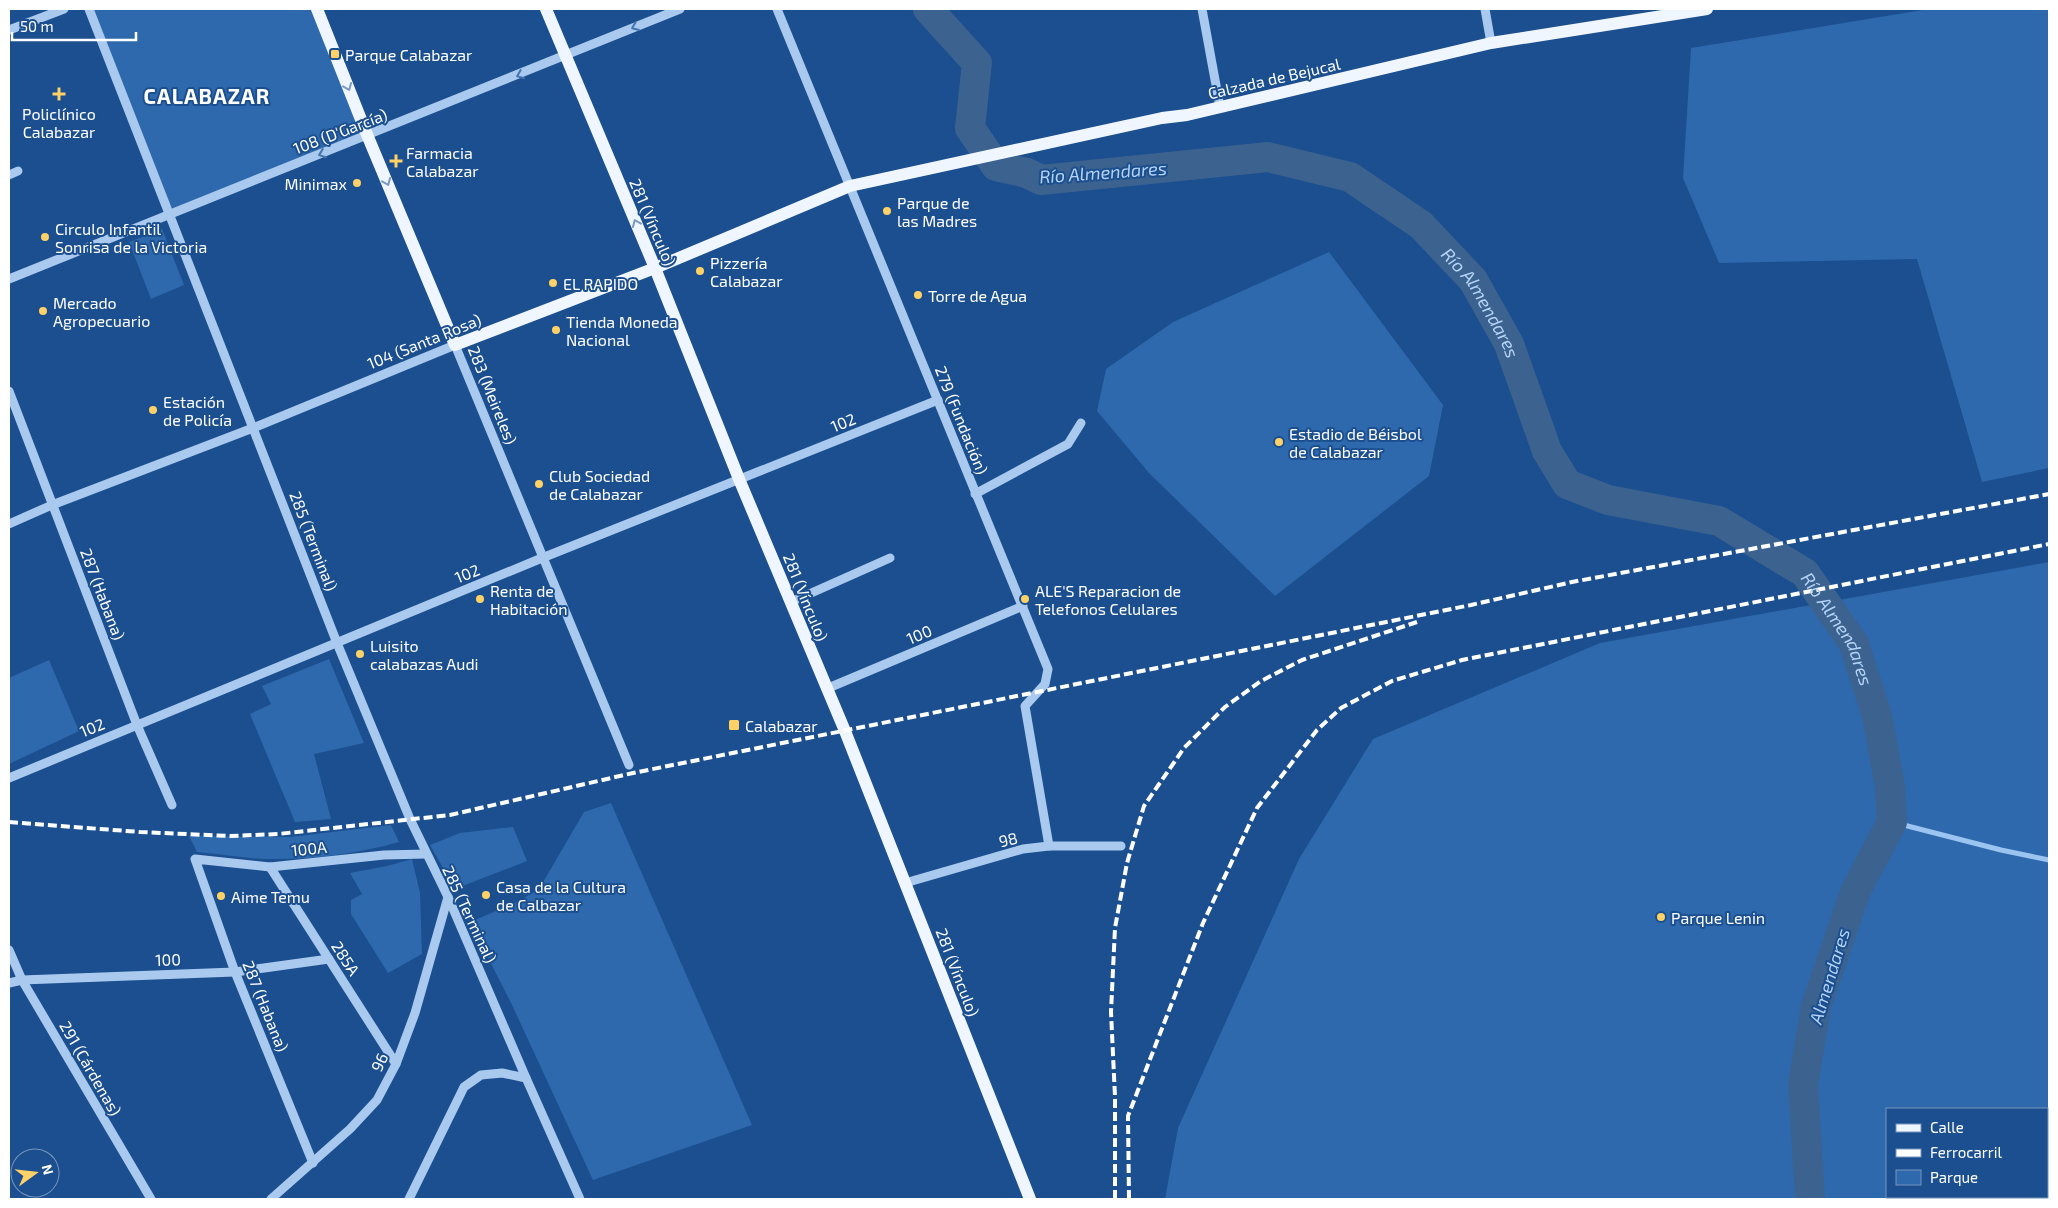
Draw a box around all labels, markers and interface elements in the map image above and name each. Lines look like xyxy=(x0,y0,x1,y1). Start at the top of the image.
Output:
scale bar xyxy=(12,10,136,42)
text: 50 m xyxy=(20,17,54,35)
one-way arrow xyxy=(631,21,640,32)
place label: Parque Calabazar xyxy=(345,45,473,64)
marker: Parque Calabazar xyxy=(329,48,341,60)
street label: Calzada de Bejucal xyxy=(1206,53,1343,103)
one-way arrow xyxy=(516,69,525,79)
one-way arrow xyxy=(342,82,352,91)
district label: CALABAZAR xyxy=(144,83,270,108)
marker: Policlínico Calabazar xyxy=(52,87,66,101)
place label: Policlínico Calabazar xyxy=(22,104,96,141)
street label: 108 (D'García) xyxy=(290,104,390,158)
place label: Farmacia Calabazar xyxy=(406,143,479,180)
one-way arrow xyxy=(319,148,327,158)
marker: Farmacia Calabazar xyxy=(390,155,402,167)
water label: Río Almendares xyxy=(1038,157,1168,187)
place label: Minimax xyxy=(284,174,348,193)
street label: 281 (Vínculo) xyxy=(626,175,680,269)
marker: Minimax xyxy=(351,177,363,189)
one-way arrow xyxy=(380,177,391,186)
place label: Parque de las Madres xyxy=(897,193,977,230)
marker: Parque de las Madres xyxy=(881,205,893,217)
place label: Circulo Infantil Sonrisa de la Victoria xyxy=(55,219,207,256)
one-way arrow xyxy=(632,219,643,228)
marker: Circulo Infantil Sonrisa de la Victoria xyxy=(39,231,51,243)
water label: Río Almendares xyxy=(1437,243,1524,361)
place label: Pizzería Calabazar xyxy=(710,253,783,290)
marker: Pizzería Calabazar xyxy=(694,265,706,277)
place label: EL RAPIDO xyxy=(563,274,638,293)
marker: EL RAPIDO xyxy=(547,277,559,289)
place label: Torre de Agua xyxy=(928,286,1027,305)
marker: Torre de Agua xyxy=(912,289,924,301)
place label: Mercado Agropecuario xyxy=(53,293,150,330)
marker: Mercado Agropecuario xyxy=(37,305,49,317)
street label: 104 (Santa Rosa) xyxy=(364,310,484,372)
place label: Tienda Moneda Nacional xyxy=(566,312,678,349)
marker: Tienda Moneda Nacional xyxy=(550,324,562,336)
street label: 283 (Meireles) xyxy=(465,343,521,447)
street label: 279 (Fundación) xyxy=(932,363,992,477)
place label: Estación de Policía xyxy=(163,392,232,429)
marker: Estación de Policía xyxy=(147,404,159,416)
street label: 102 xyxy=(828,409,858,435)
place label: Estadio de Béisbol de Calabazar xyxy=(1289,424,1422,461)
marker: Estadio de Béisbol de Calabazar xyxy=(1273,436,1285,448)
place label: Club Sociedad de Calabazar xyxy=(549,466,650,503)
marker: Club Sociedad de Calabazar xyxy=(533,478,545,490)
street label: 285 (Terminal) xyxy=(286,488,342,594)
street label: 287 (Habana) xyxy=(77,546,129,642)
street label: 281 (Vínculo) xyxy=(780,550,832,644)
street label: 102 xyxy=(452,560,482,586)
water label: Río Almendares xyxy=(1797,568,1878,688)
place label: Renta de Habitación xyxy=(490,581,568,618)
place label: ALE'S Reparacion de Telefonos Celulares xyxy=(1035,581,1181,618)
marker: Renta de Habitación xyxy=(474,593,486,605)
marker: ALE'S Reparacion de Telefonos Celulares xyxy=(1019,593,1031,605)
street label: 100 xyxy=(903,620,935,648)
place label: Luisito calabazas Audi xyxy=(370,636,479,673)
marker: Luisito calabazas Audi xyxy=(354,648,366,660)
street label: 102 xyxy=(77,714,107,740)
place label: Calabazar xyxy=(745,716,818,735)
marker: Calabazar xyxy=(727,718,741,732)
street label: 98 xyxy=(997,827,1019,851)
street label: 100A xyxy=(290,837,328,859)
street label: 285 (Terminal) xyxy=(439,862,501,966)
place label: Casa de la Cultura de Calbazar xyxy=(496,877,626,914)
place label: Aime Temu xyxy=(231,887,310,906)
marker: Casa de la Cultura de Calbazar xyxy=(480,889,492,901)
marker: Aime Temu xyxy=(215,890,227,902)
place label: Parque Lenin xyxy=(1671,908,1765,927)
marker: Parque Lenin xyxy=(1655,911,1667,923)
street label: 281 (Vínculo) xyxy=(932,925,984,1019)
water label: Almendares xyxy=(1804,926,1854,1027)
street label: 285A xyxy=(328,937,364,979)
street label: 100 xyxy=(155,949,181,969)
street label: 287 (Habana) xyxy=(239,958,293,1054)
street label: 291 (Cárdenas) xyxy=(56,1017,126,1119)
street label: 96 xyxy=(366,1050,392,1074)
legend xyxy=(1886,1108,2048,1198)
text: Calle xyxy=(1930,1118,1964,1136)
text: Ferrocarril xyxy=(1930,1143,2003,1161)
north arrow xyxy=(10,1148,60,1198)
text: N xyxy=(39,1162,58,1177)
text: Parque xyxy=(1930,1168,1978,1186)

